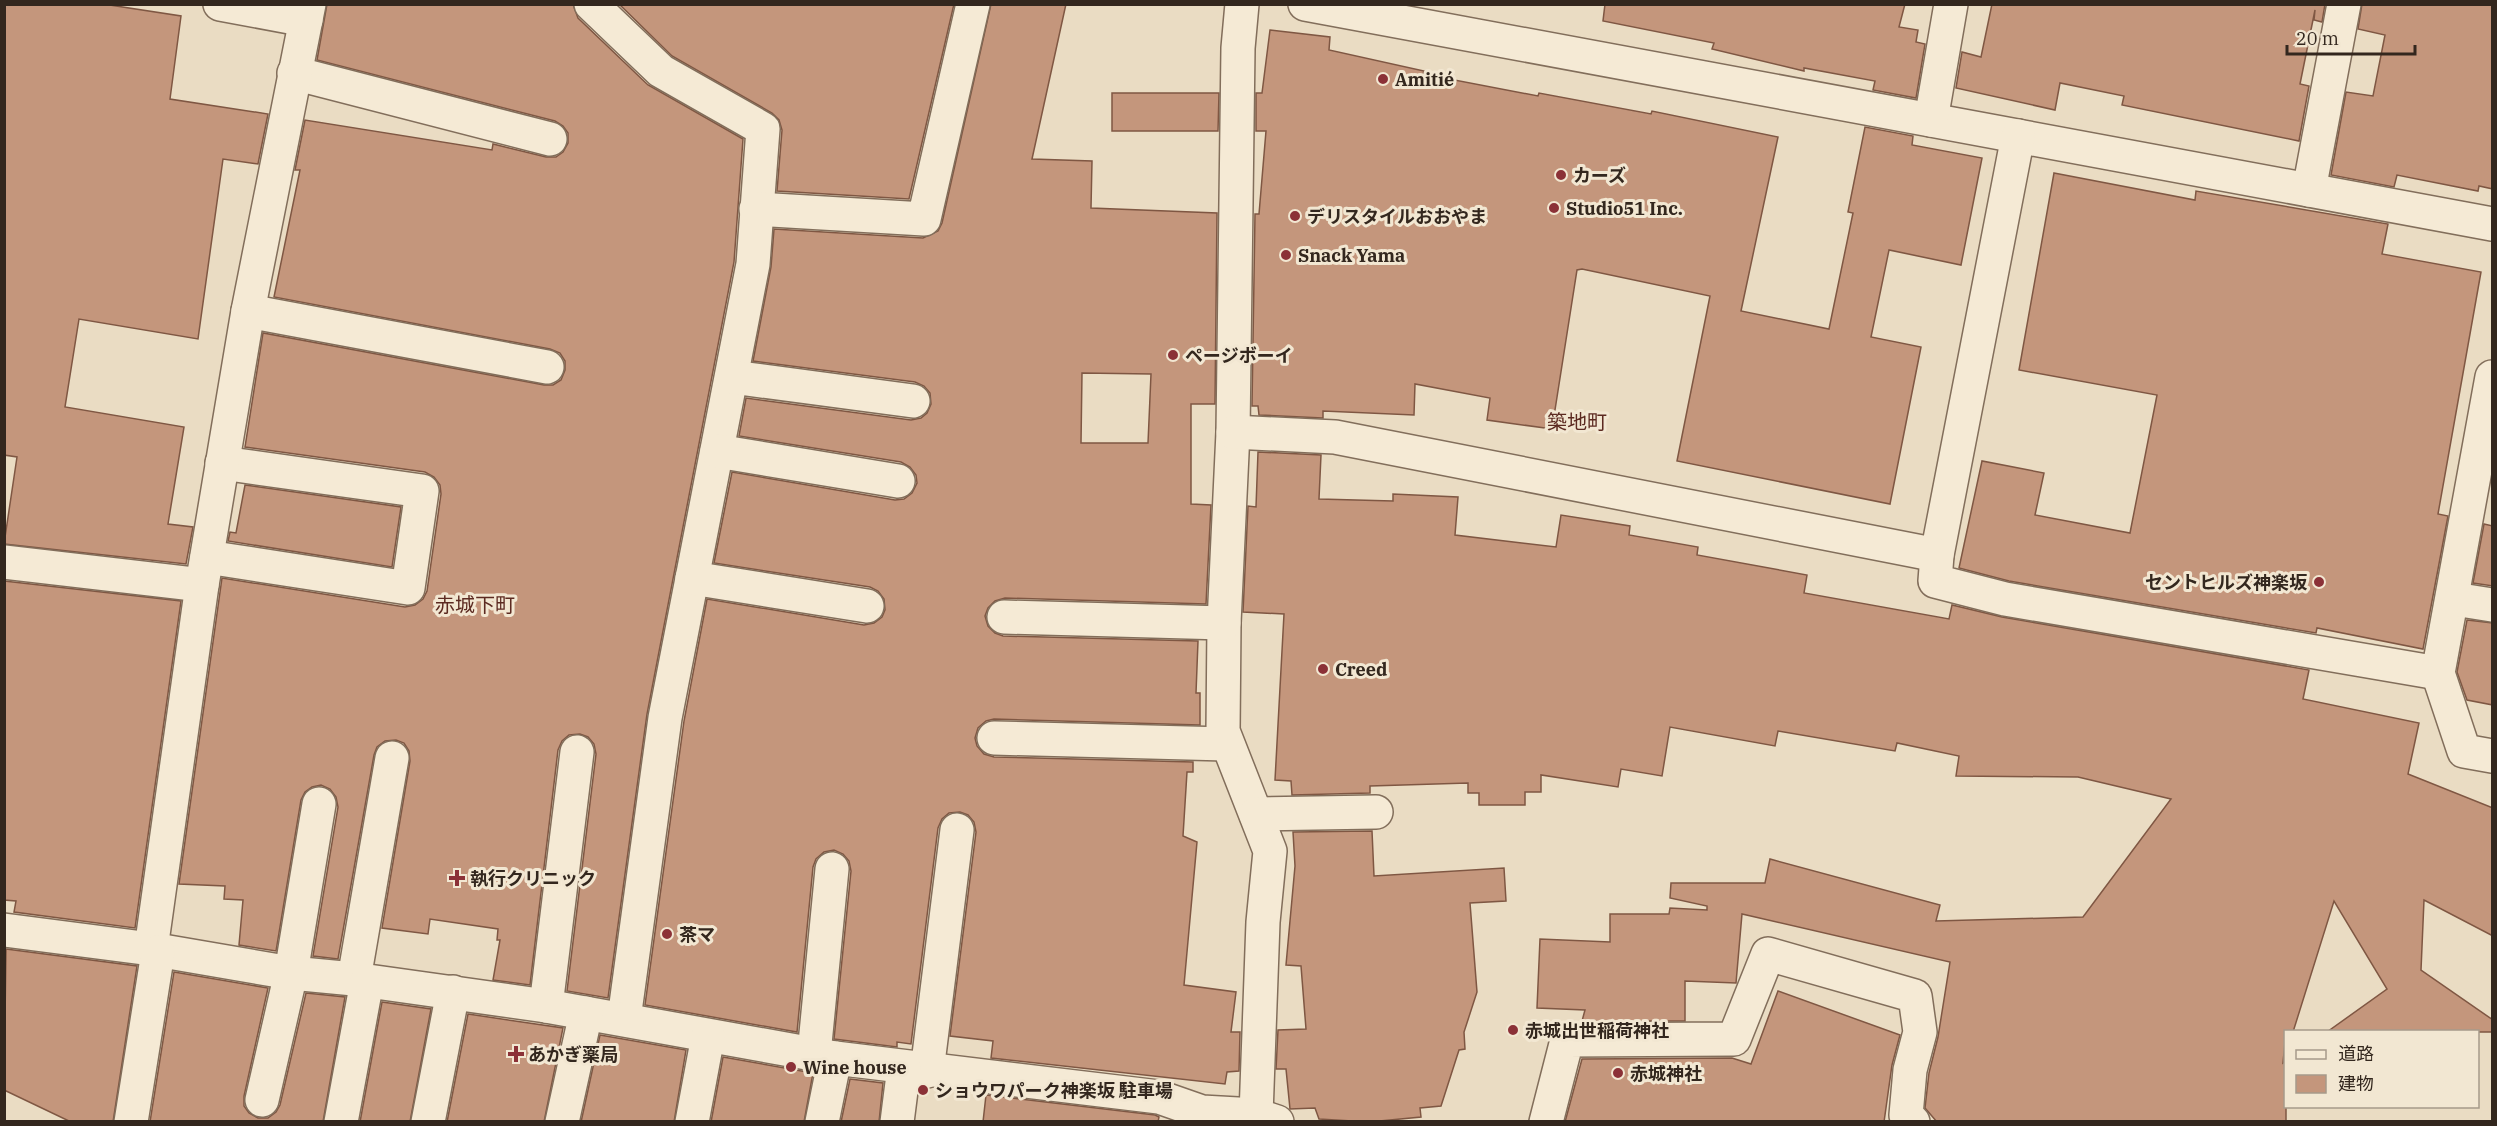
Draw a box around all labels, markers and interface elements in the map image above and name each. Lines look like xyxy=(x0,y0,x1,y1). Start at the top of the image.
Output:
scale bar xyxy=(2287,18,2414,56)
text: 20 m xyxy=(2296,27,2339,50)
place label: Amitié xyxy=(1395,68,1454,91)
marker: Amitié xyxy=(1376,72,1390,86)
place label: カーズ xyxy=(1573,164,1626,187)
marker: カーズ xyxy=(1554,168,1568,182)
place label: Studio51 Inc. xyxy=(1566,197,1683,220)
marker: Studio51 Inc. xyxy=(1547,201,1561,215)
place label: デリスタイルおおやま xyxy=(1307,205,1487,228)
marker: デリスタイルおおやま xyxy=(1288,209,1302,223)
place label: Snack Yama xyxy=(1298,244,1405,267)
marker: Snack Yama xyxy=(1279,248,1293,262)
place label: ページボーイ xyxy=(1185,344,1293,367)
marker: ページボーイ xyxy=(1166,348,1180,362)
district label: 築地町 xyxy=(1547,408,1607,435)
place label: セントヒルズ神楽坂 xyxy=(2145,571,2308,594)
marker: セントヒルズ神楽坂 xyxy=(2312,575,2326,589)
district label: 赤城下町 xyxy=(435,591,515,618)
place label: Creed xyxy=(1335,658,1387,681)
marker: Creed xyxy=(1316,662,1330,676)
place label: 執行クリニック xyxy=(470,867,596,890)
marker: 執行クリニック xyxy=(448,869,466,887)
place label: 茶マ xyxy=(679,923,715,946)
marker: 茶マ xyxy=(660,927,674,941)
place label: 赤城出世稲荷神社 xyxy=(1525,1019,1669,1042)
marker: 赤城出世稲荷神社 xyxy=(1506,1023,1520,1037)
legend xyxy=(2284,1030,2479,1108)
text: 道路 xyxy=(2338,1042,2374,1065)
place label: あかぎ薬局 xyxy=(528,1043,618,1066)
marker: あかぎ薬局 xyxy=(509,1047,523,1061)
place label: Wine house xyxy=(803,1056,907,1079)
marker: Wine house xyxy=(784,1060,798,1074)
place label: 赤城神社 xyxy=(1630,1062,1702,1085)
marker: 赤城神社 xyxy=(1611,1066,1625,1080)
text: 建物 xyxy=(2338,1072,2374,1095)
place label: ショウワパーク神楽坂 駐車場 xyxy=(935,1079,1173,1102)
marker: ショウワパーク神楽坂 駐車場 xyxy=(916,1083,930,1097)

